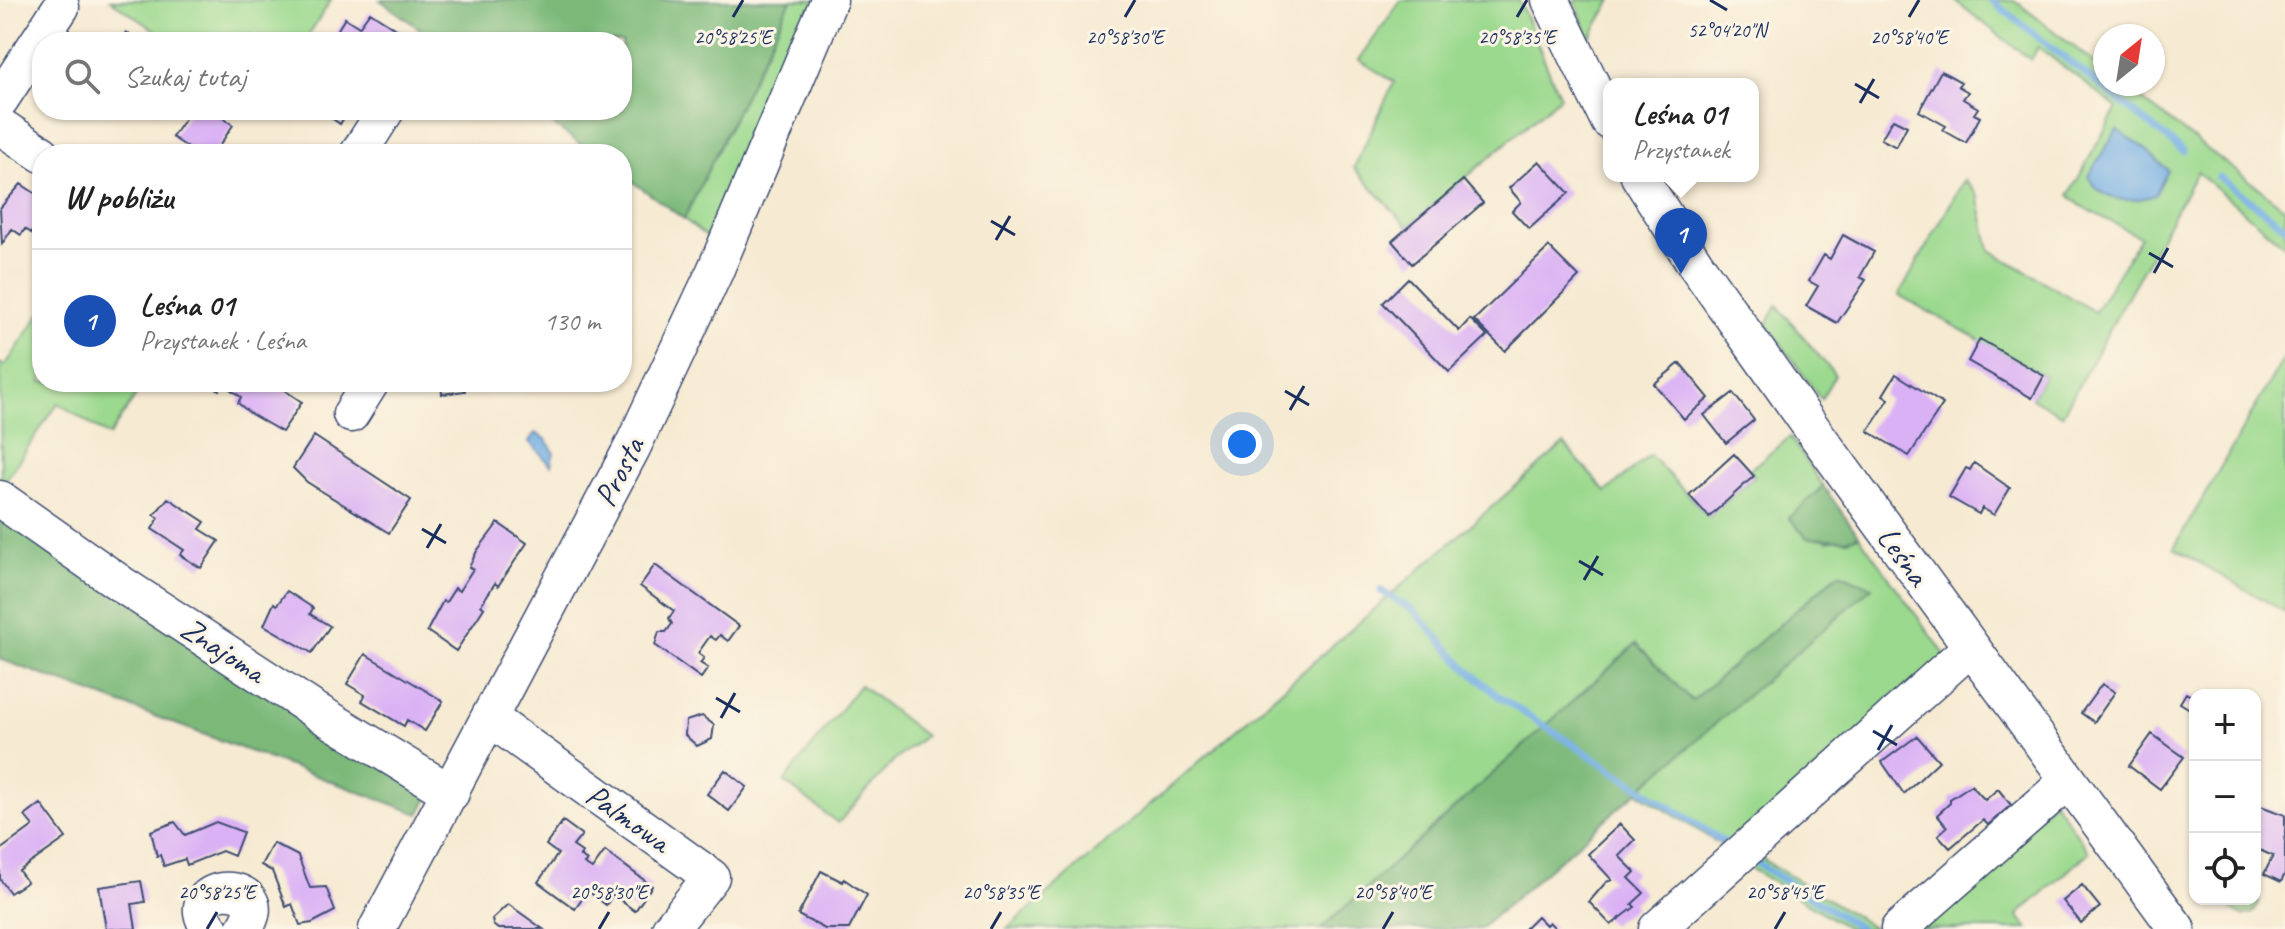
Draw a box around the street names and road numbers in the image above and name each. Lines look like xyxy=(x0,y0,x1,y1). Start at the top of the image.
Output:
street label: Prosta xyxy=(584,429,655,513)
street label: Leśna xyxy=(1868,518,1939,595)
street label: Znajoma xyxy=(173,608,275,694)
street label: Palmowa xyxy=(578,774,680,863)

